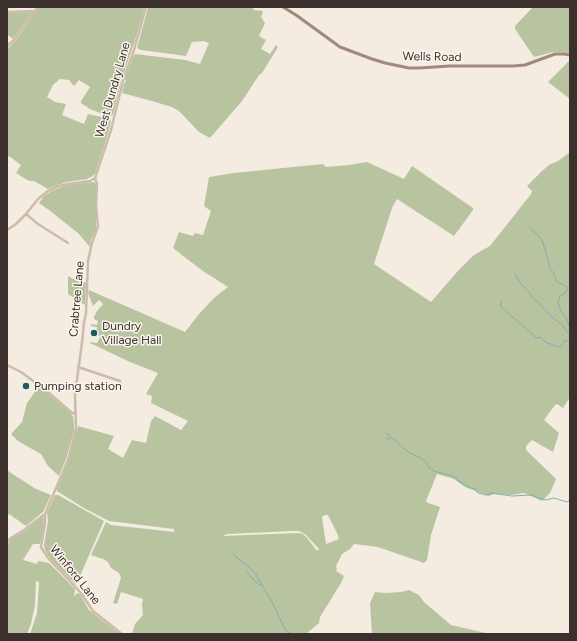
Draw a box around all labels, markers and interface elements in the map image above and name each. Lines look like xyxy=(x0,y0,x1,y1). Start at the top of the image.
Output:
street label: West Dundry Lane xyxy=(93,41,133,139)
street label: Wells Road xyxy=(402,49,462,65)
street label: Crabtree Lane xyxy=(67,260,87,338)
place label: Dundry Village Hall xyxy=(102,319,161,347)
marker: Dundry Village Hall xyxy=(89,328,99,338)
place label: Pumping station xyxy=(34,379,122,393)
marker: Pumping station xyxy=(21,381,31,391)
street label: Winford Lane xyxy=(47,542,103,608)

